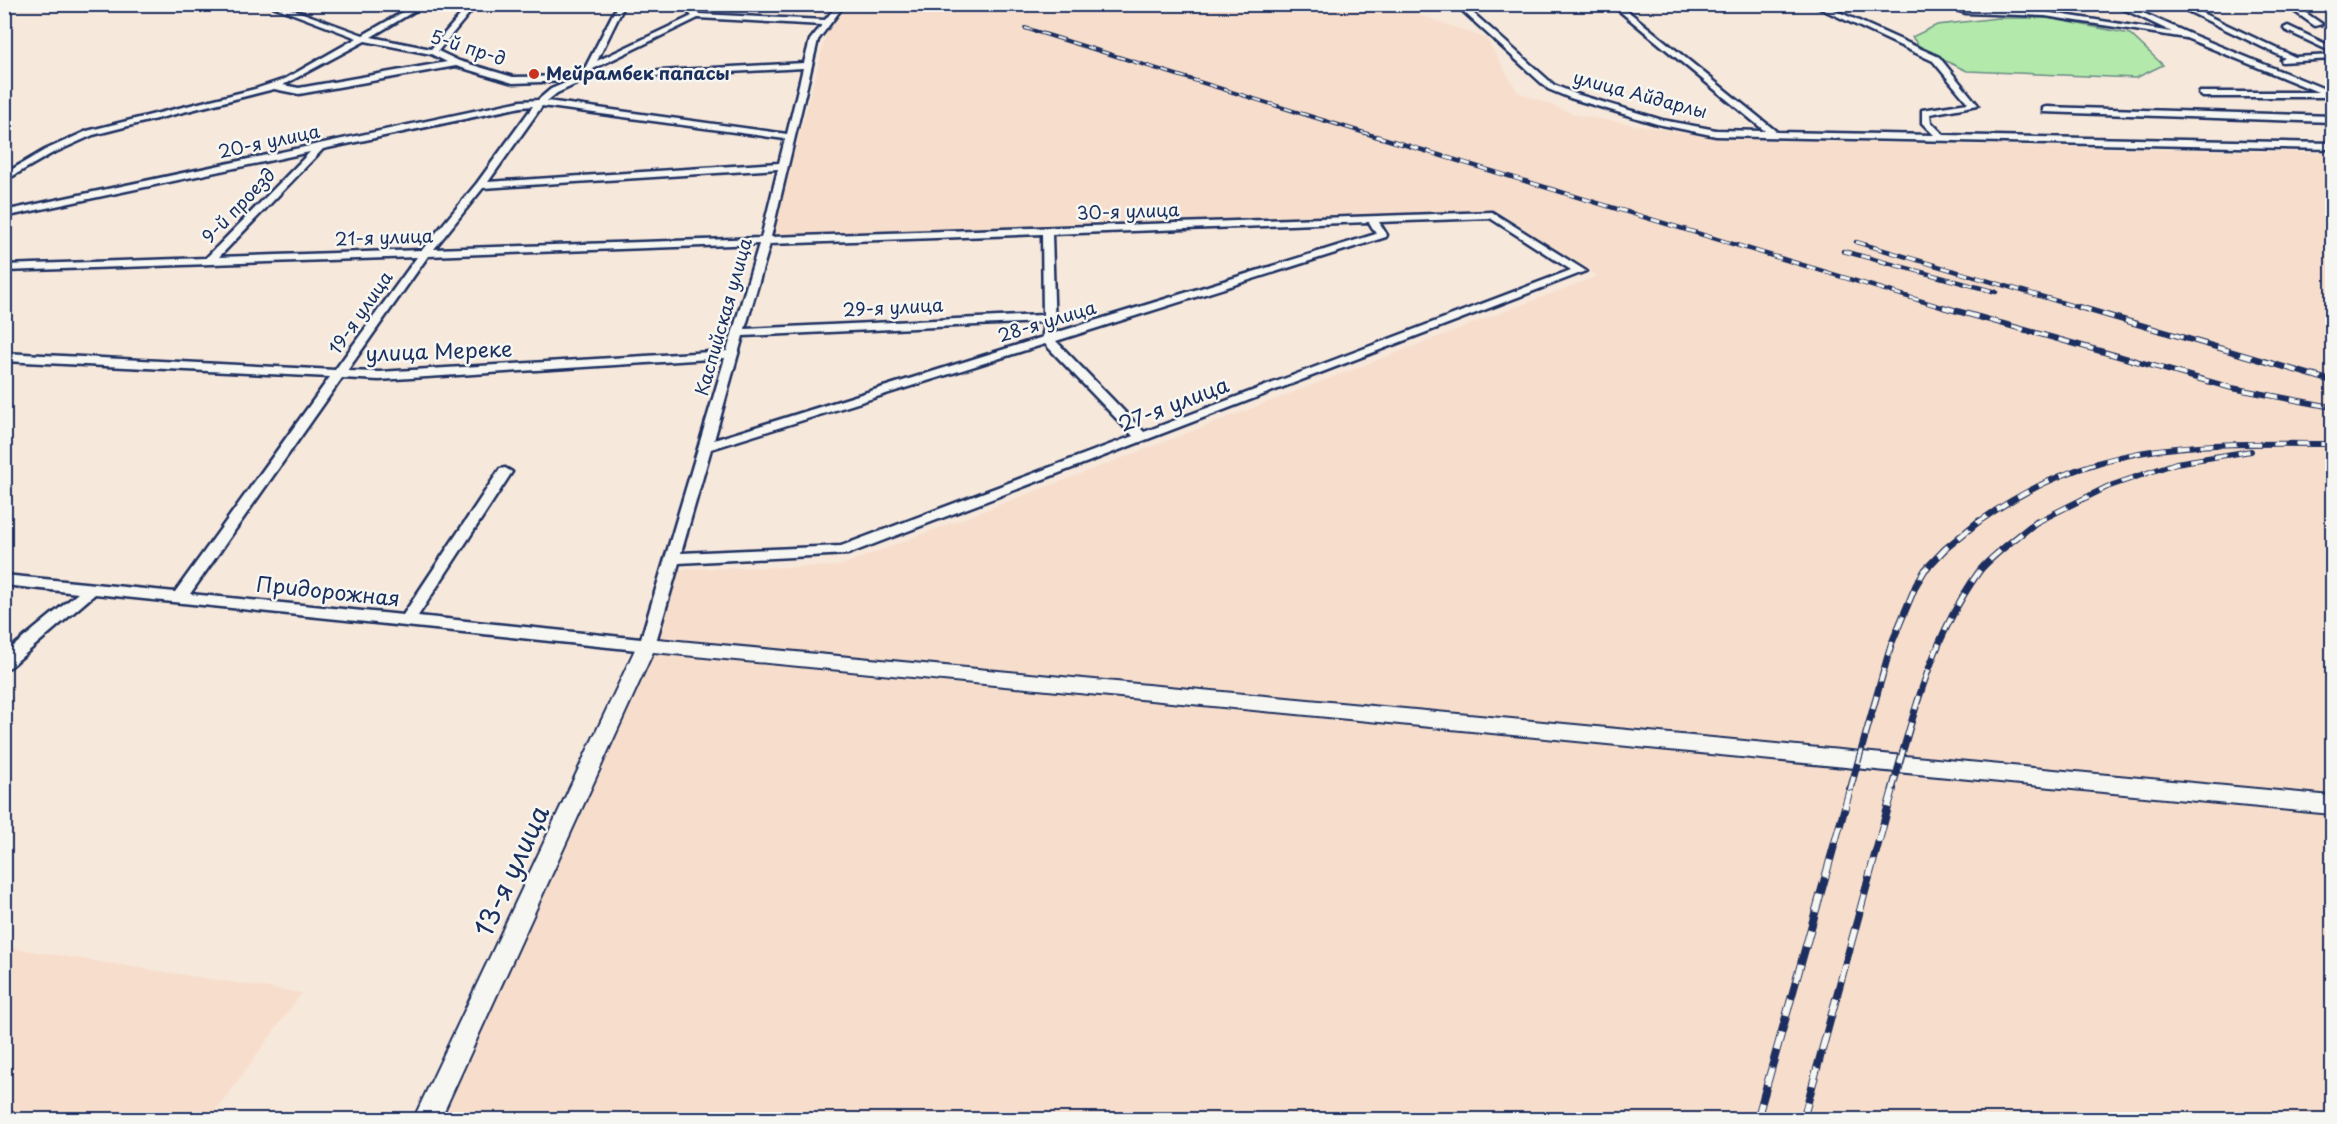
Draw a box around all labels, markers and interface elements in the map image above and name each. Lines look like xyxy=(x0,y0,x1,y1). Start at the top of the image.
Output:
street label: 5-й пр-д xyxy=(427,22,510,71)
place label: Мейрамбек папасы xyxy=(546,59,730,86)
street label: улица Айдарлы xyxy=(1570,63,1710,124)
marker: Мейрамбек папасы xyxy=(527,67,541,81)
street label: 20-я улица xyxy=(215,116,323,164)
street label: 9-й проезд xyxy=(195,161,281,249)
street label: 30-я улица xyxy=(1076,195,1180,226)
street label: 21-я улица xyxy=(334,221,434,252)
street label: Каспийская улица xyxy=(687,234,758,399)
street label: 19-я улица xyxy=(321,264,399,359)
street label: 29-я улица xyxy=(842,290,945,323)
street label: 28-я улица xyxy=(994,293,1100,348)
street label: улица Мереке xyxy=(365,331,513,369)
street label: 27-я улица xyxy=(1113,367,1234,439)
street label: Придорожная xyxy=(255,567,402,613)
street label: 13-я улица xyxy=(463,798,558,943)

